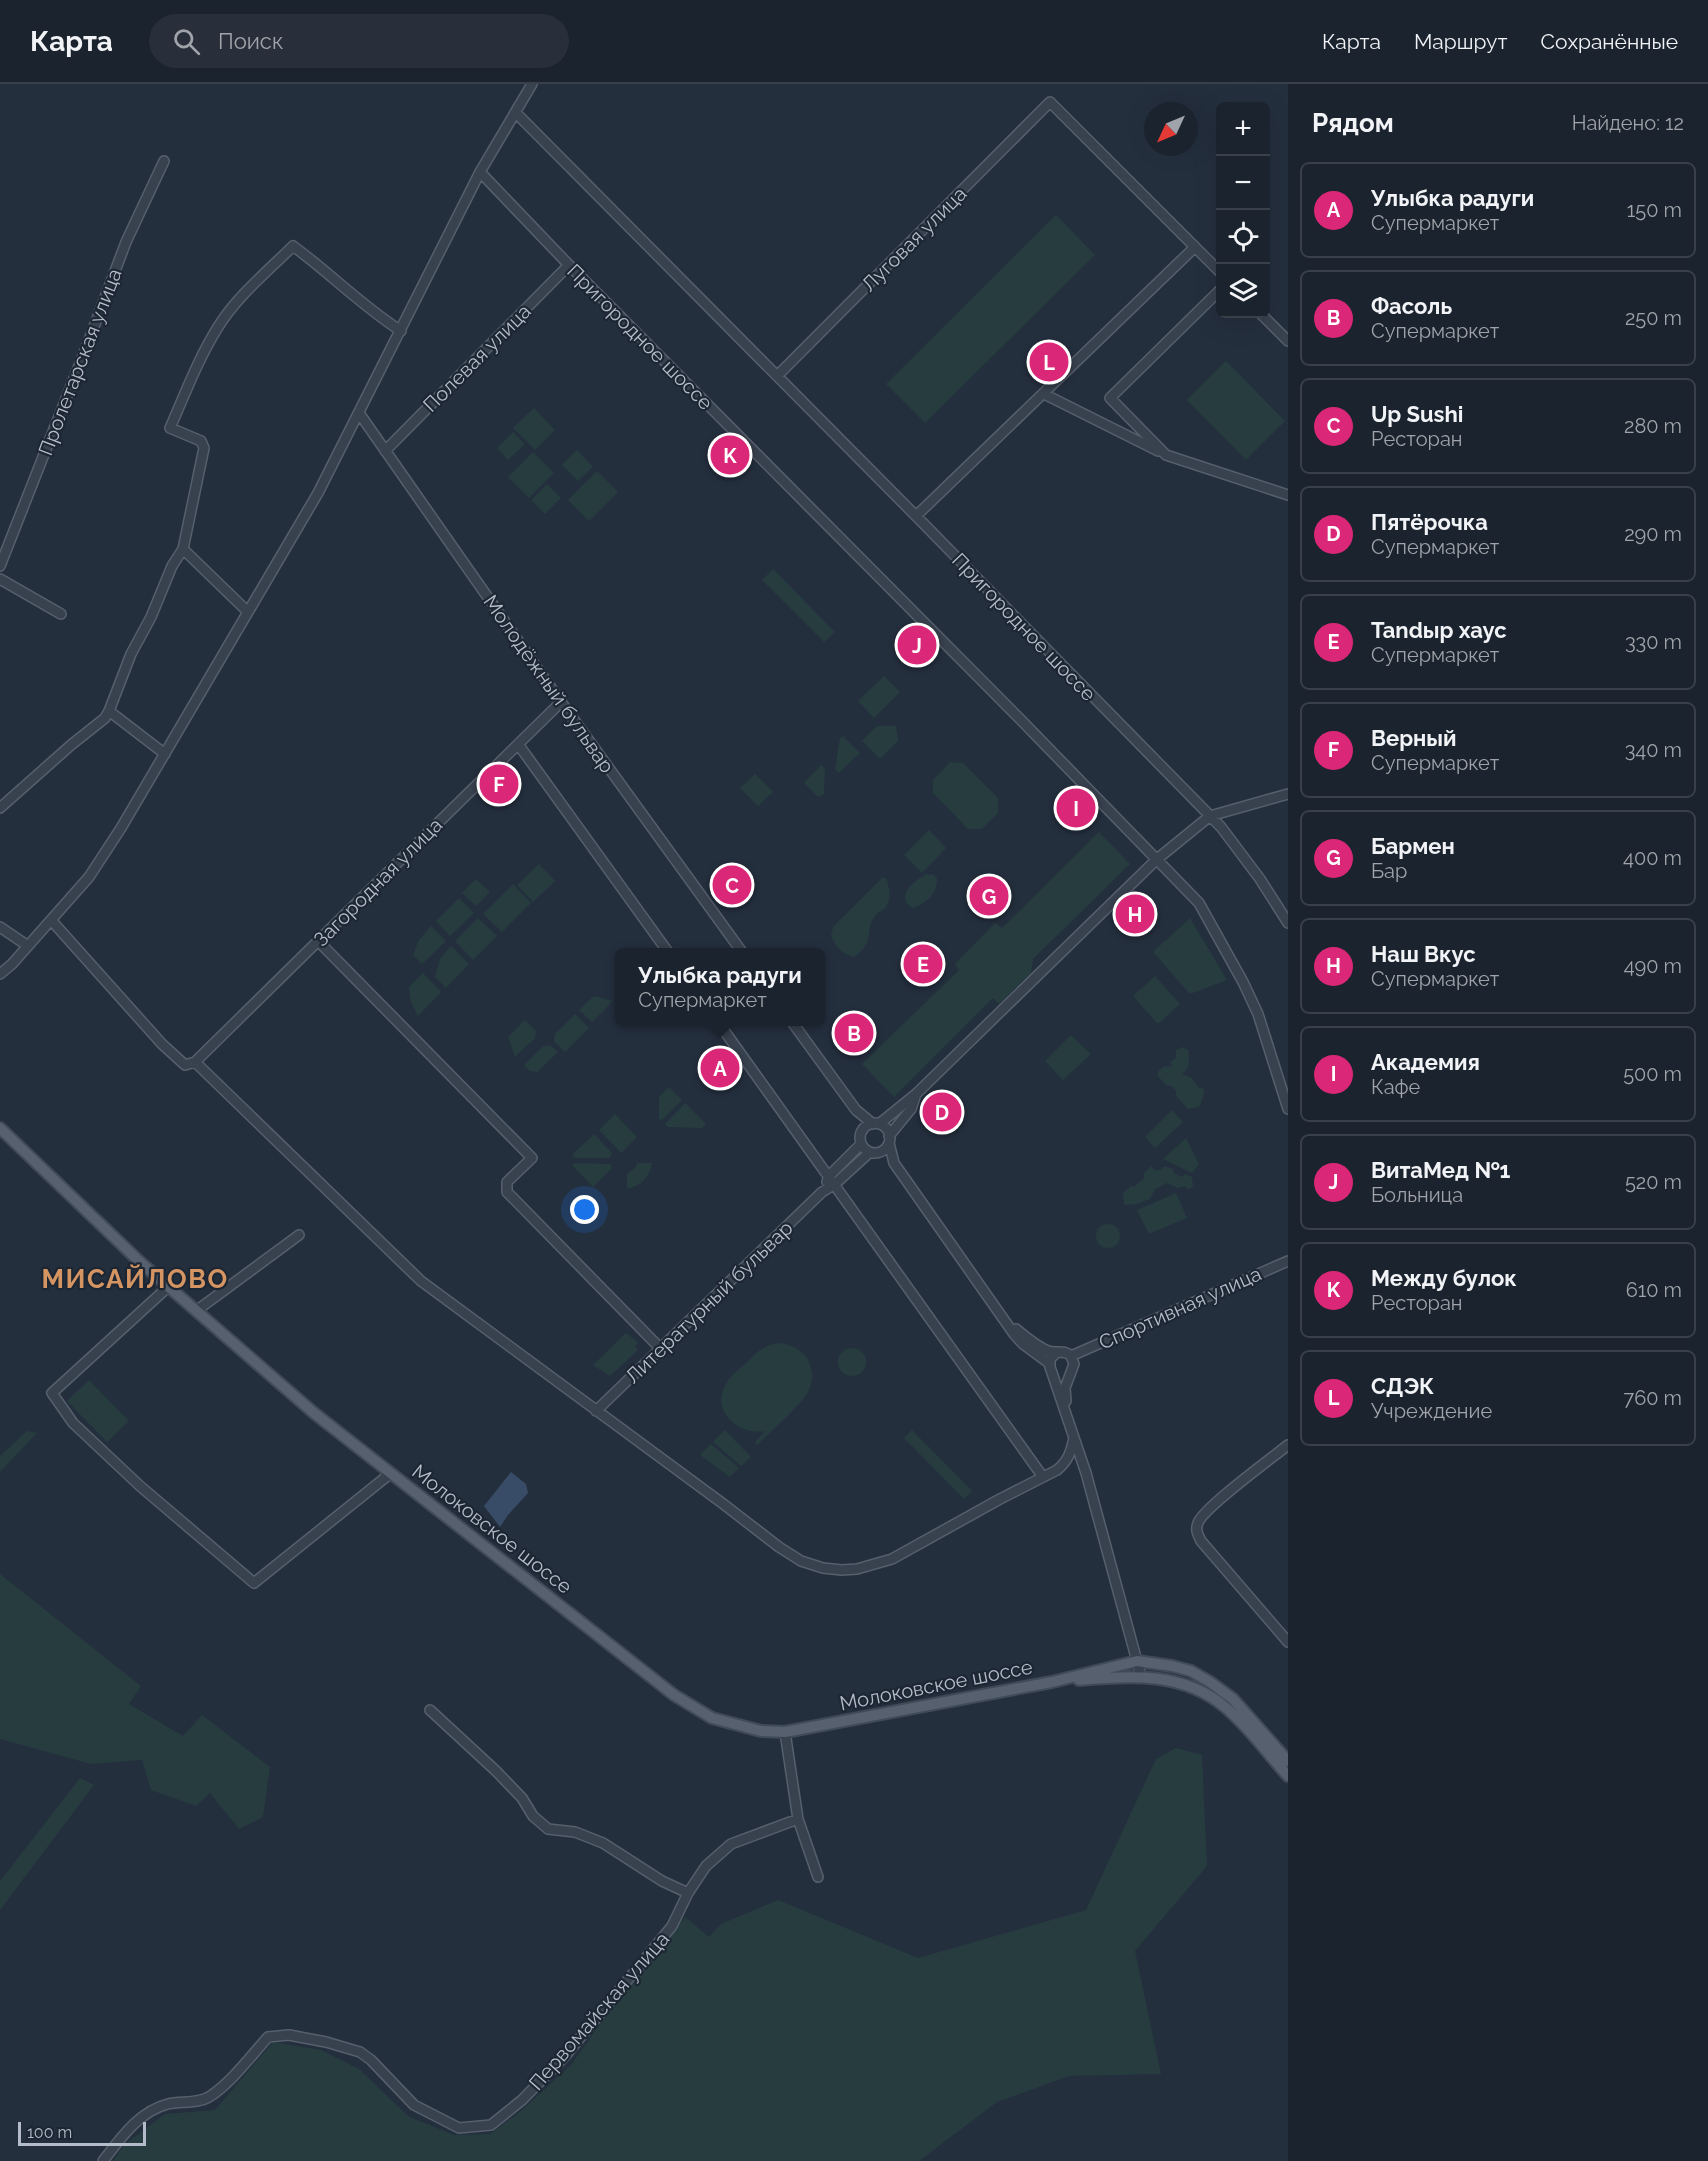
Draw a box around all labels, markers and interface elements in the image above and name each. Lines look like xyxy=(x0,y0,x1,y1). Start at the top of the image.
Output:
search box xyxy=(149,14,569,68)
text: Карта xyxy=(30,25,113,58)
icon: search xyxy=(170,25,203,58)
text: Поиск xyxy=(218,28,283,54)
text: Карта xyxy=(1322,29,1381,54)
text: Маршрут xyxy=(1414,29,1507,54)
text: Сохранённые xyxy=(1540,29,1678,54)
north arrow xyxy=(1144,102,1198,156)
map controls xyxy=(1216,102,1270,318)
button: + xyxy=(1216,102,1270,156)
text: Рядом xyxy=(1312,108,1394,138)
text: Найдено: 12 xyxy=(1572,111,1684,135)
button: − xyxy=(1216,156,1270,210)
street label: Луговая улица xyxy=(857,182,971,296)
text: Улыбка радуги xyxy=(1371,185,1534,211)
text: A xyxy=(1327,198,1340,222)
text: 150 m xyxy=(1627,198,1682,222)
button: locate xyxy=(1216,210,1270,264)
text: Супермаркет xyxy=(1371,211,1499,235)
street label: Пригородное шоссе xyxy=(562,259,718,415)
button: layers xyxy=(1216,264,1270,318)
street label: Пролетарская улица xyxy=(33,265,127,459)
text: Фасоль xyxy=(1371,293,1452,319)
street label: Полевая улица xyxy=(418,299,536,417)
text: B xyxy=(1327,306,1340,330)
text: 250 m xyxy=(1625,306,1682,330)
text: Супермаркет xyxy=(1371,319,1499,343)
pin: L xyxy=(1030,340,1068,384)
text: Up Sushi xyxy=(1371,401,1463,427)
text: C xyxy=(1327,414,1340,438)
text: 280 m xyxy=(1624,414,1682,438)
text: Ресторан xyxy=(1371,427,1463,451)
pin: K xyxy=(710,432,750,478)
text: Пятёрочка xyxy=(1371,509,1488,535)
text: D xyxy=(1326,522,1341,546)
text: 290 m xyxy=(1624,522,1682,546)
text: Супермаркет xyxy=(1371,535,1499,559)
street label: Пригородное шоссе xyxy=(947,548,1101,706)
street label: Молодёжный бульвар xyxy=(478,590,620,778)
text: Tandыр хаус xyxy=(1371,617,1507,643)
pin: J xyxy=(898,622,936,668)
text: E xyxy=(1327,630,1340,654)
text: 330 m xyxy=(1625,630,1682,654)
text: Супермаркет xyxy=(1371,643,1499,667)
text: Верный xyxy=(1371,725,1457,751)
text: F xyxy=(1328,738,1339,762)
text: 340 m xyxy=(1625,738,1682,762)
text: Супермаркет xyxy=(1371,751,1499,775)
pin: F xyxy=(480,762,518,806)
pin: I xyxy=(1056,786,1096,830)
street label: Загородная улица xyxy=(309,813,447,951)
text: Бармен xyxy=(1371,833,1455,859)
text: G xyxy=(1326,846,1341,870)
text: 400 m xyxy=(1623,846,1682,870)
text: Бар xyxy=(1371,859,1407,883)
pin: C xyxy=(712,862,752,908)
pin: G xyxy=(970,874,1008,918)
pin: H xyxy=(1116,892,1154,936)
text: Наш Вкус xyxy=(1371,941,1476,967)
pin: E xyxy=(904,942,942,986)
popup xyxy=(615,948,825,1026)
text: H xyxy=(1326,954,1341,978)
text: 490 m xyxy=(1624,954,1682,978)
text: Улыбка радуги xyxy=(638,962,802,988)
text: Супермаркет xyxy=(1371,967,1499,991)
text: Супермаркет xyxy=(638,988,767,1012)
pin: B xyxy=(834,1010,874,1056)
pin: A xyxy=(700,1046,740,1090)
text: Академия xyxy=(1371,1049,1480,1075)
text: I xyxy=(1331,1062,1336,1086)
text: 500 m xyxy=(1623,1062,1682,1086)
text: Кафе xyxy=(1371,1075,1420,1099)
pin: D xyxy=(922,1090,962,1134)
text: ВитаМед №1 xyxy=(1371,1157,1510,1183)
text: J xyxy=(1329,1170,1338,1194)
text: 520 m xyxy=(1625,1170,1682,1194)
text: Больница xyxy=(1371,1183,1463,1207)
your location xyxy=(570,1195,599,1224)
street label: Литературный бульвар xyxy=(620,1216,798,1388)
street label: Спортивная улица xyxy=(1095,1261,1265,1355)
district label: МИСАЙЛОВО xyxy=(41,1264,229,1294)
text: Между булок xyxy=(1371,1265,1517,1291)
text: K xyxy=(1327,1278,1340,1302)
text: 610 m xyxy=(1626,1278,1682,1302)
text: Ресторан xyxy=(1371,1291,1463,1315)
text: СДЭК xyxy=(1371,1373,1434,1399)
text: L xyxy=(1328,1386,1339,1410)
text: 760 m xyxy=(1624,1386,1682,1410)
text: Учреждение xyxy=(1371,1399,1492,1423)
street label: Молоковское шоссе xyxy=(407,1459,577,1599)
street label: Молоковское шоссе xyxy=(838,1654,1035,1715)
street label: Первомайская улица xyxy=(524,1927,674,2095)
scale bar xyxy=(18,2119,146,2146)
text: 100 m xyxy=(27,2123,72,2142)

